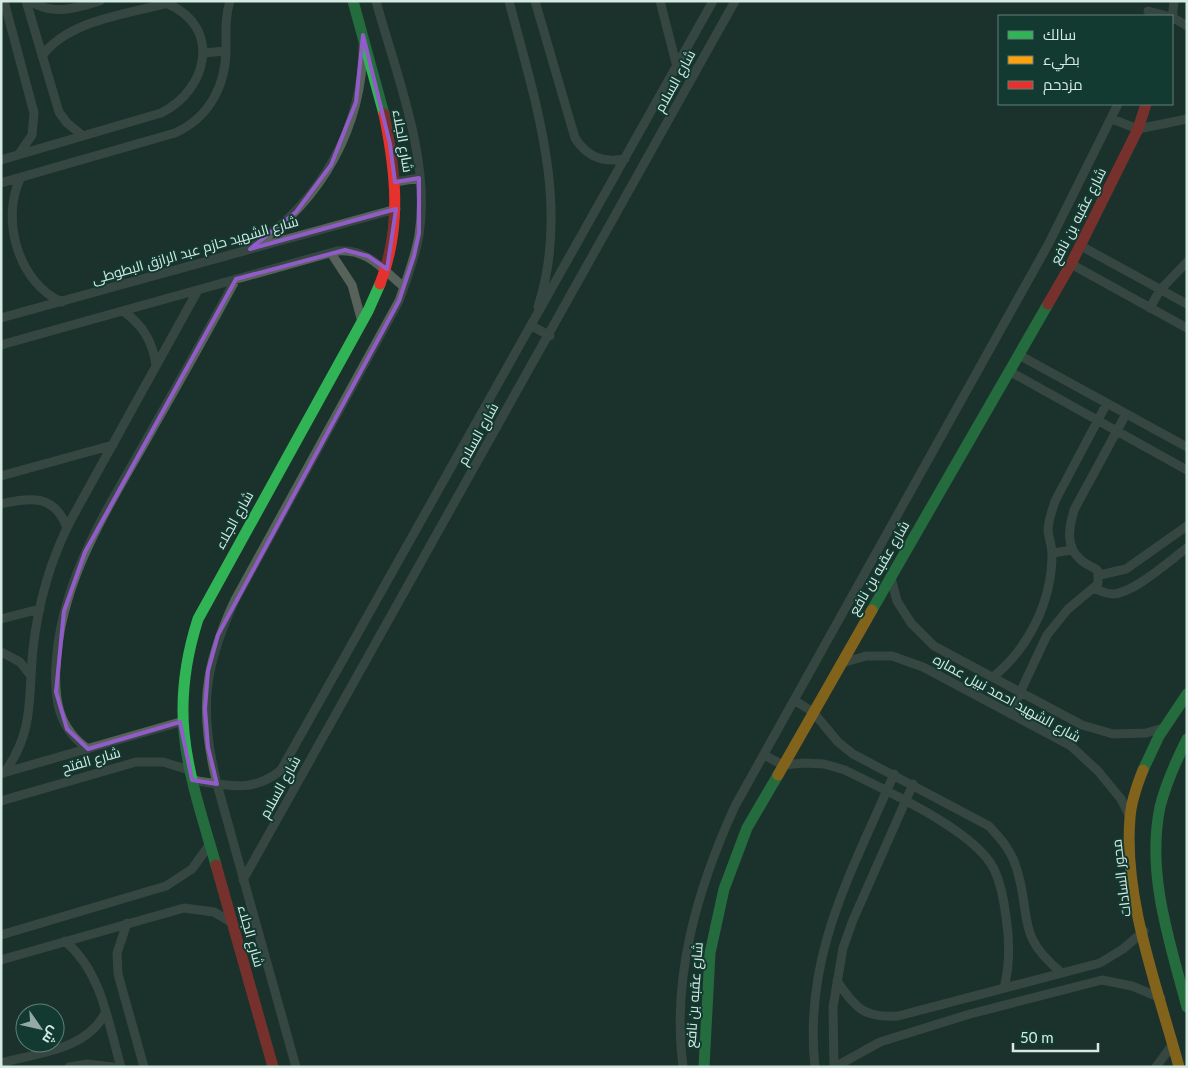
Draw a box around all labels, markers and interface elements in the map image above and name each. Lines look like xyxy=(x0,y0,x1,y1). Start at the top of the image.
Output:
legend xyxy=(998,15,1173,105)
text: سالك xyxy=(1043,25,1076,43)
street label: شارع السلام xyxy=(651,47,700,116)
text: بطيء xyxy=(1043,50,1080,72)
text: مزدحم xyxy=(1043,75,1083,95)
street label: شارع الجلاء xyxy=(389,108,417,174)
street label: شارع عقبه بن نافع xyxy=(1046,165,1110,267)
street label: شارع الشهيد حازم عبد الرازق البطوطى xyxy=(90,212,301,289)
street label: شارع السلام xyxy=(454,400,503,469)
street label: شارع الجلاء xyxy=(211,488,257,552)
street label: شارع عقبه بن نافع xyxy=(845,518,913,618)
street label: شارع الشهيد احمد نبيل عماره xyxy=(930,650,1084,746)
street label: شارع الفتح xyxy=(60,743,122,777)
street label: شارع السلام xyxy=(256,753,305,822)
street label: محور السادات xyxy=(1107,838,1134,918)
street label: شارع الجلاء xyxy=(234,903,268,969)
street label: شارع عقبه بن نافع xyxy=(681,941,707,1049)
north arrow xyxy=(15,1003,65,1053)
scale bar xyxy=(1013,1020,1098,1052)
text: ش xyxy=(38,1023,63,1048)
text: 50 m xyxy=(1020,1028,1054,1046)

